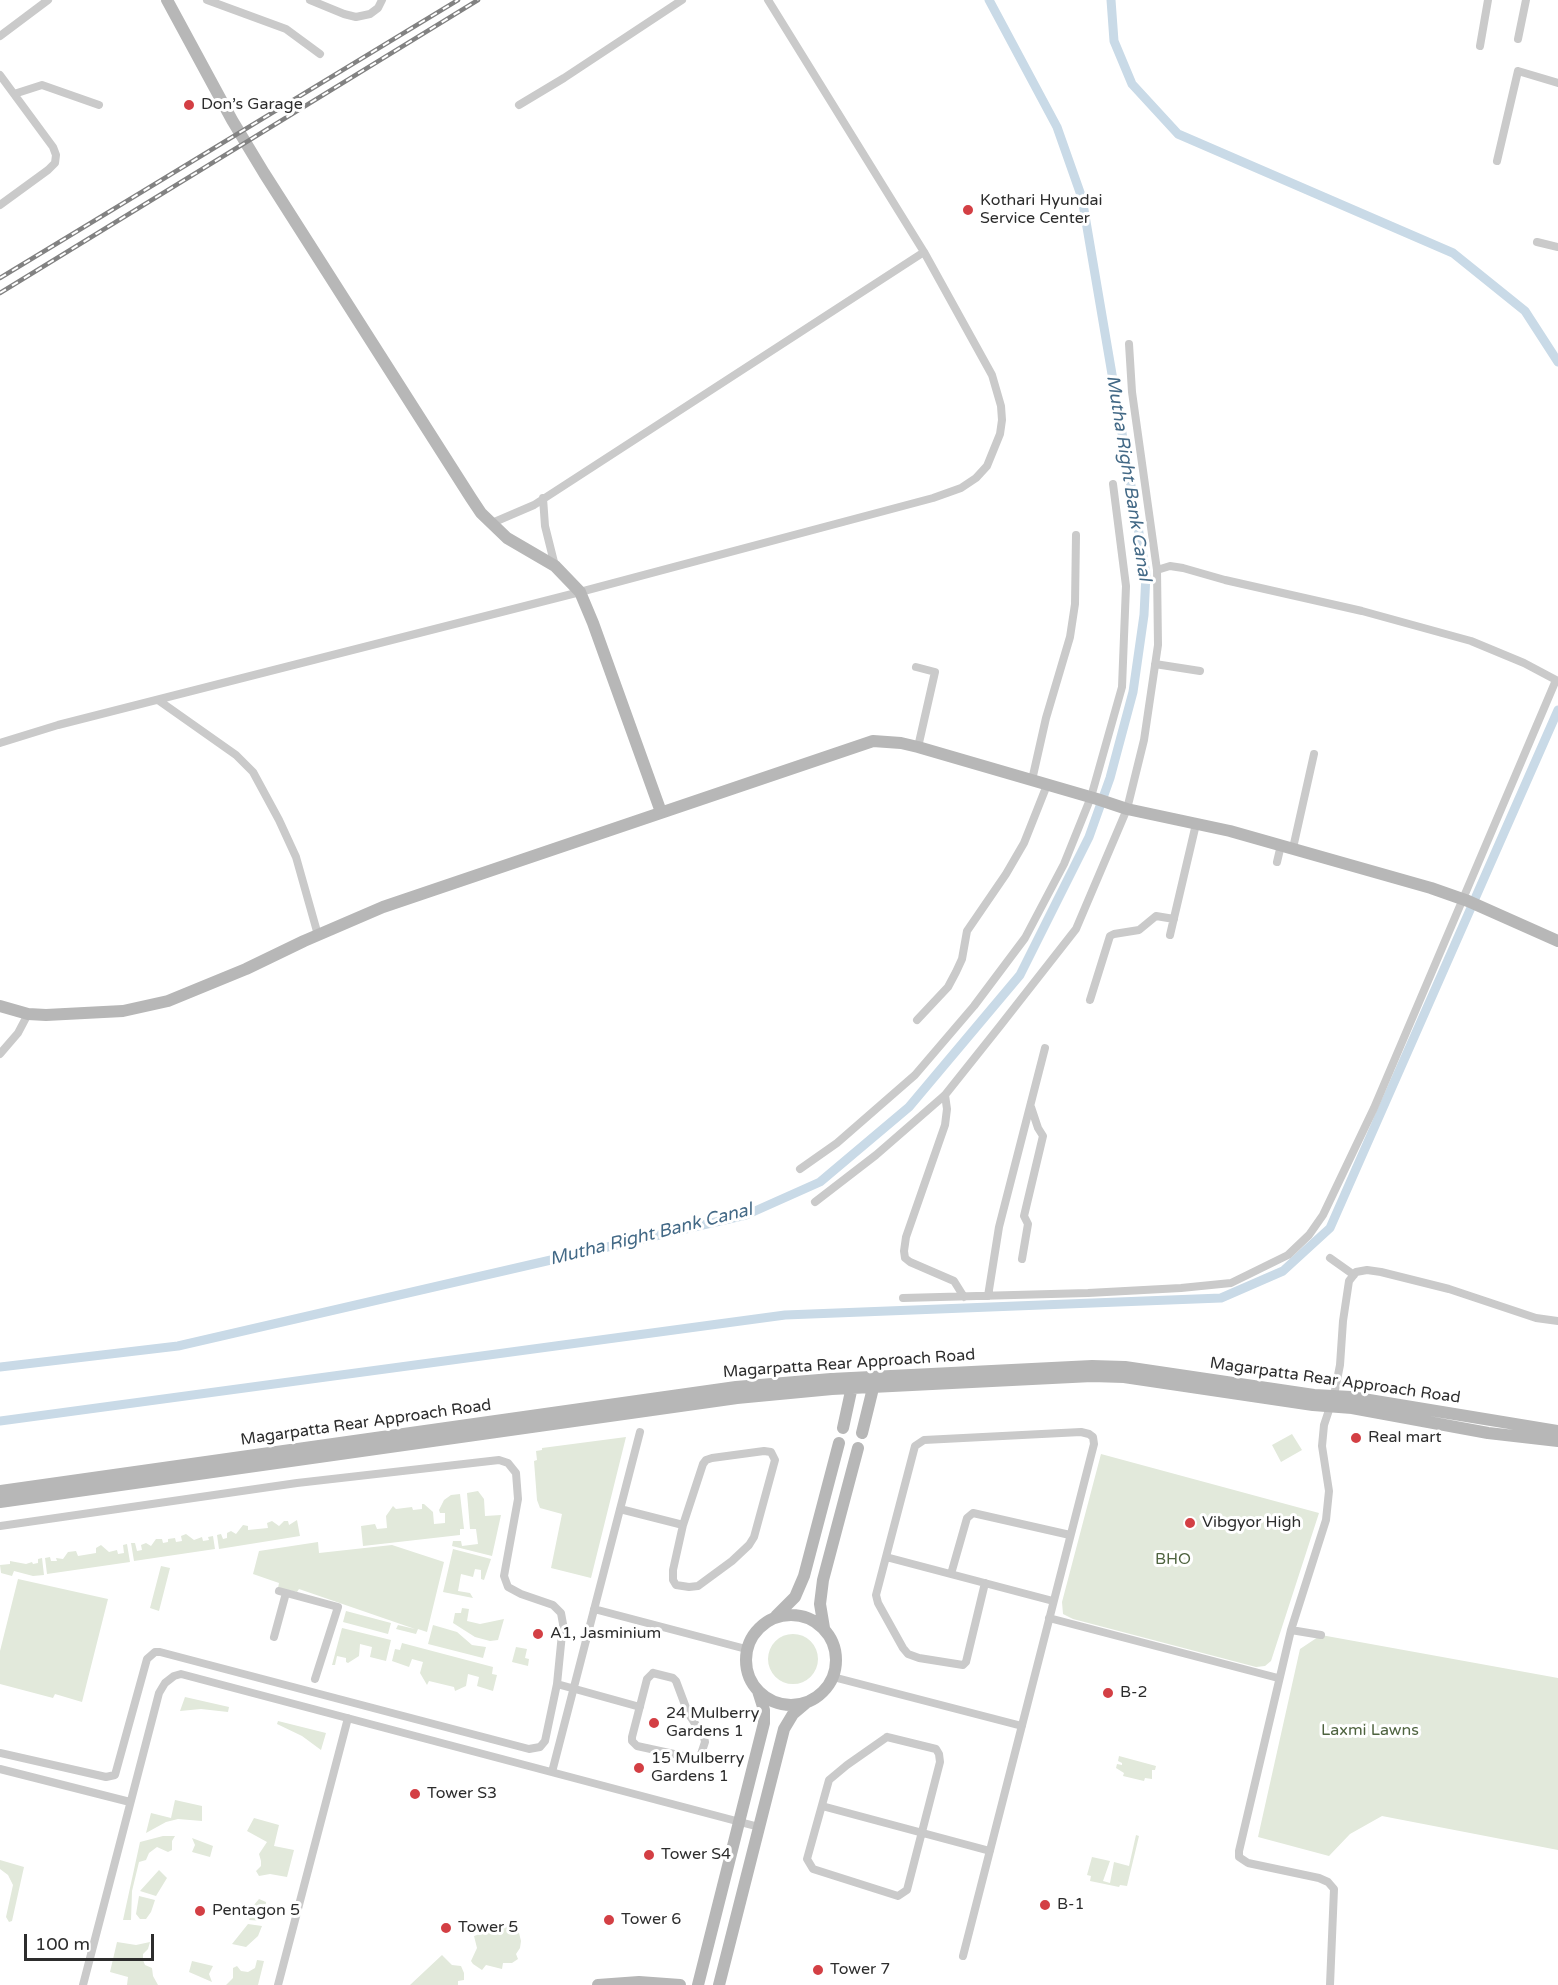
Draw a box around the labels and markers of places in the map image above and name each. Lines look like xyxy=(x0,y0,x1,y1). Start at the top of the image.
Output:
place label: Don’s Garage xyxy=(201,95,303,115)
marker: Don’s Garage xyxy=(182,98,196,112)
place label: Kothari Hyundai Service Center xyxy=(980,191,1103,229)
marker: Kothari Hyundai Service Center xyxy=(961,203,975,217)
place label: Real mart xyxy=(1368,1428,1442,1448)
marker: Real mart xyxy=(1349,1431,1363,1445)
place label: Vibgyor High xyxy=(1202,1513,1301,1533)
marker: Vibgyor High xyxy=(1183,1516,1197,1530)
place label: A1, Jasminium xyxy=(550,1624,661,1644)
marker: A1, Jasminium xyxy=(531,1627,545,1641)
place label: B-2 xyxy=(1120,1683,1148,1703)
marker: B-2 xyxy=(1101,1686,1115,1700)
place label: 24 Mulberry Gardens 1 xyxy=(666,1704,759,1742)
marker: 24 Mulberry Gardens 1 xyxy=(647,1716,661,1730)
place label: 15 Mulberry Gardens 1 xyxy=(651,1749,744,1787)
marker: 15 Mulberry Gardens 1 xyxy=(632,1761,646,1775)
place label: Tower S3 xyxy=(427,1784,497,1804)
marker: Tower S3 xyxy=(408,1787,422,1801)
place label: Tower S4 xyxy=(661,1845,731,1865)
marker: Tower S4 xyxy=(642,1848,656,1862)
place label: B-1 xyxy=(1057,1895,1085,1915)
marker: B-1 xyxy=(1038,1898,1052,1912)
place label: Pentagon 5 xyxy=(212,1901,300,1921)
marker: Pentagon 5 xyxy=(193,1904,207,1918)
place label: Tower 6 xyxy=(621,1910,681,1930)
marker: Tower 6 xyxy=(602,1913,616,1927)
place label: Tower 5 xyxy=(458,1918,518,1938)
marker: Tower 5 xyxy=(439,1921,453,1935)
place label: Tower 7 xyxy=(830,1960,890,1980)
marker: Tower 7 xyxy=(811,1963,825,1977)

